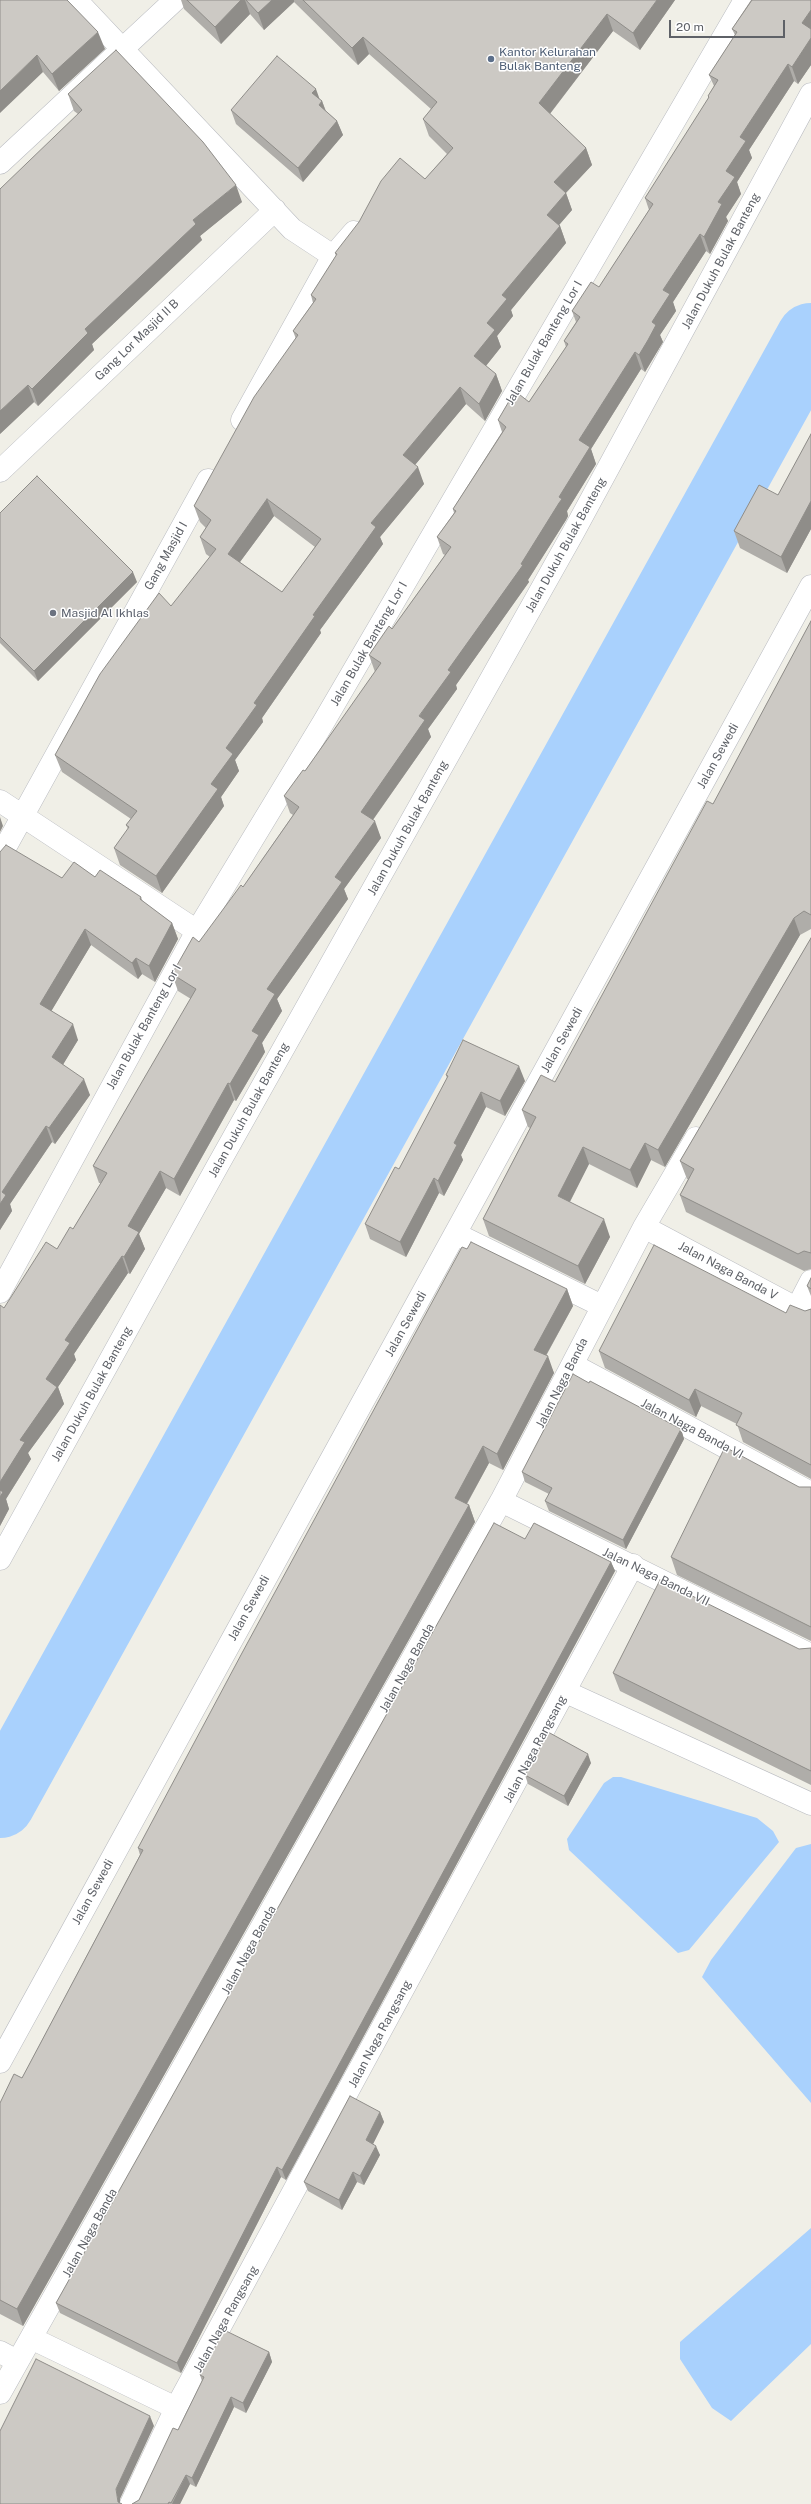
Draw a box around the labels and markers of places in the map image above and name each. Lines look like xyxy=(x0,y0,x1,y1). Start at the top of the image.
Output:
place label: Kantor Kelurahan Bulak Banteng xyxy=(499,45,596,73)
marker: Kantor Kelurahan Bulak Banteng xyxy=(486,54,496,64)
place label: Masjid Al Ikhlas xyxy=(61,606,149,620)
marker: Masjid Al Ikhlas xyxy=(48,608,58,618)

